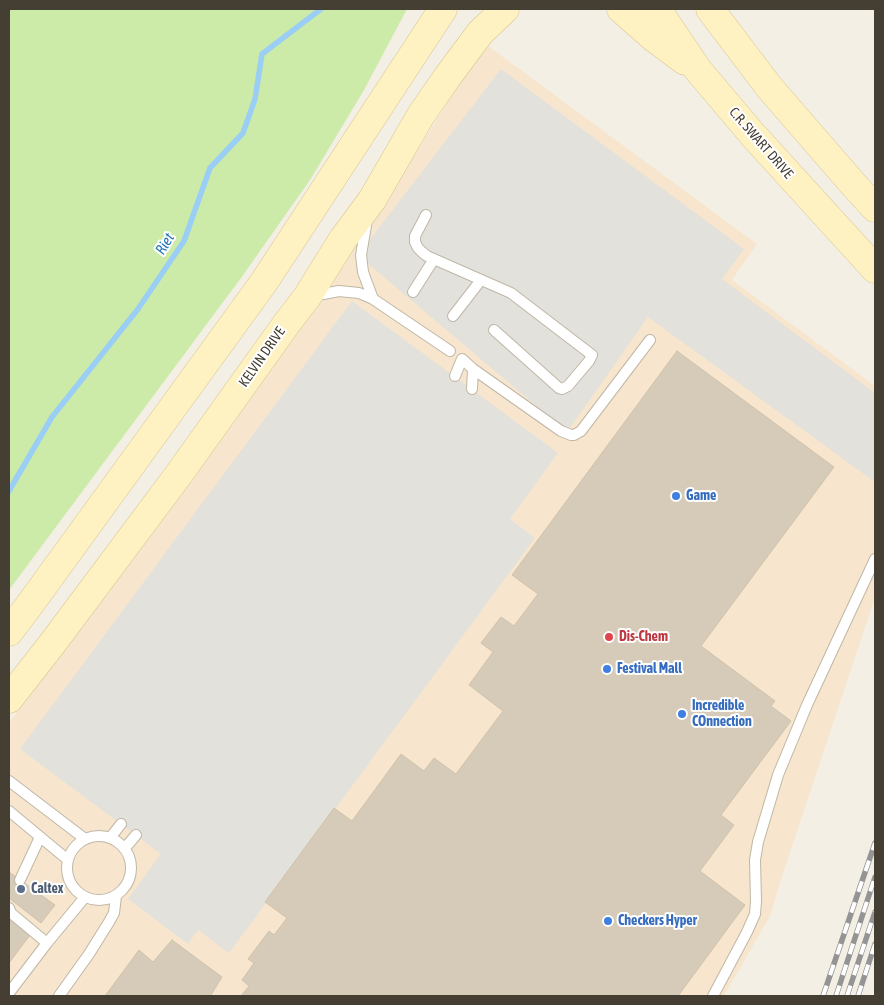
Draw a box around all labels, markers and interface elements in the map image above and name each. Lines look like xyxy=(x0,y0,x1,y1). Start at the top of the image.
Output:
street label: C.R. SWART DRIVE xyxy=(725,104,797,182)
water label: Riet xyxy=(152,230,178,258)
street label: KELVIN DRIVE xyxy=(235,324,289,390)
place label: Game xyxy=(686,488,716,504)
marker: Game xyxy=(670,490,682,502)
place label: Dis-Chem xyxy=(619,629,668,645)
marker: Dis-Chem xyxy=(603,631,615,643)
place label: Festival Mall xyxy=(617,661,682,677)
marker: Festival Mall xyxy=(601,663,613,675)
place label: Incredible COnnection xyxy=(692,698,752,730)
marker: Incredible COnnection xyxy=(676,708,688,720)
place label: Caltex xyxy=(31,881,63,897)
marker: Caltex xyxy=(15,883,27,895)
place label: Checkers Hyper xyxy=(618,913,697,929)
marker: Checkers Hyper xyxy=(602,915,614,927)

